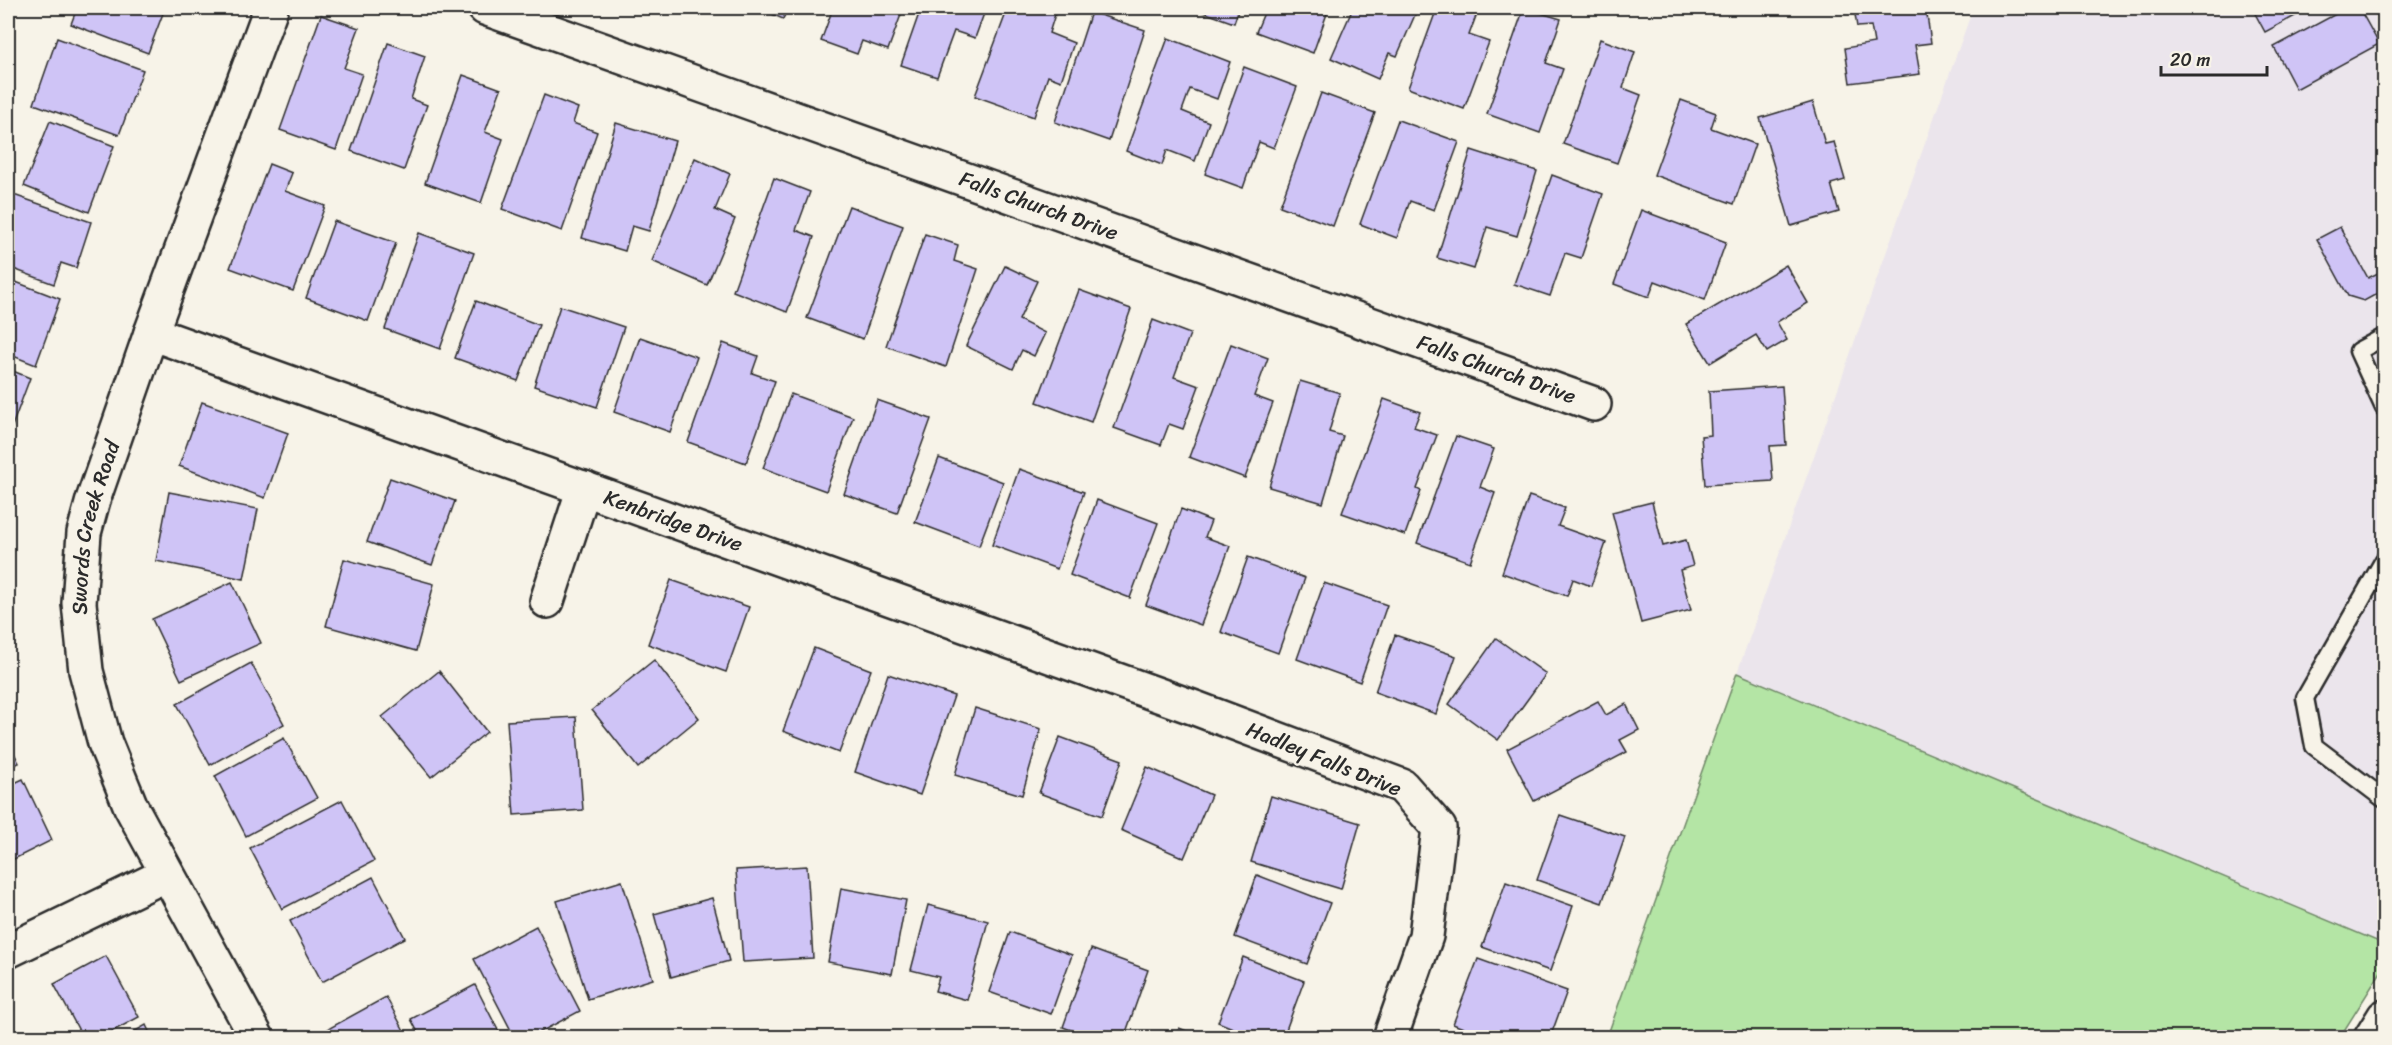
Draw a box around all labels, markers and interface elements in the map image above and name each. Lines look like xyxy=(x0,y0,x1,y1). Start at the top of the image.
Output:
scale bar xyxy=(2161,39,2268,77)
text: 20 m xyxy=(2170,44,2210,76)
street label: Falls Church Drive xyxy=(954,160,1124,252)
street label: Falls Church Drive xyxy=(1412,323,1581,415)
street label: Swords Creek Road xyxy=(60,434,132,617)
street label: Kenbridge Drive xyxy=(598,478,748,563)
street label: Hadley Falls Drive xyxy=(1240,710,1408,808)

